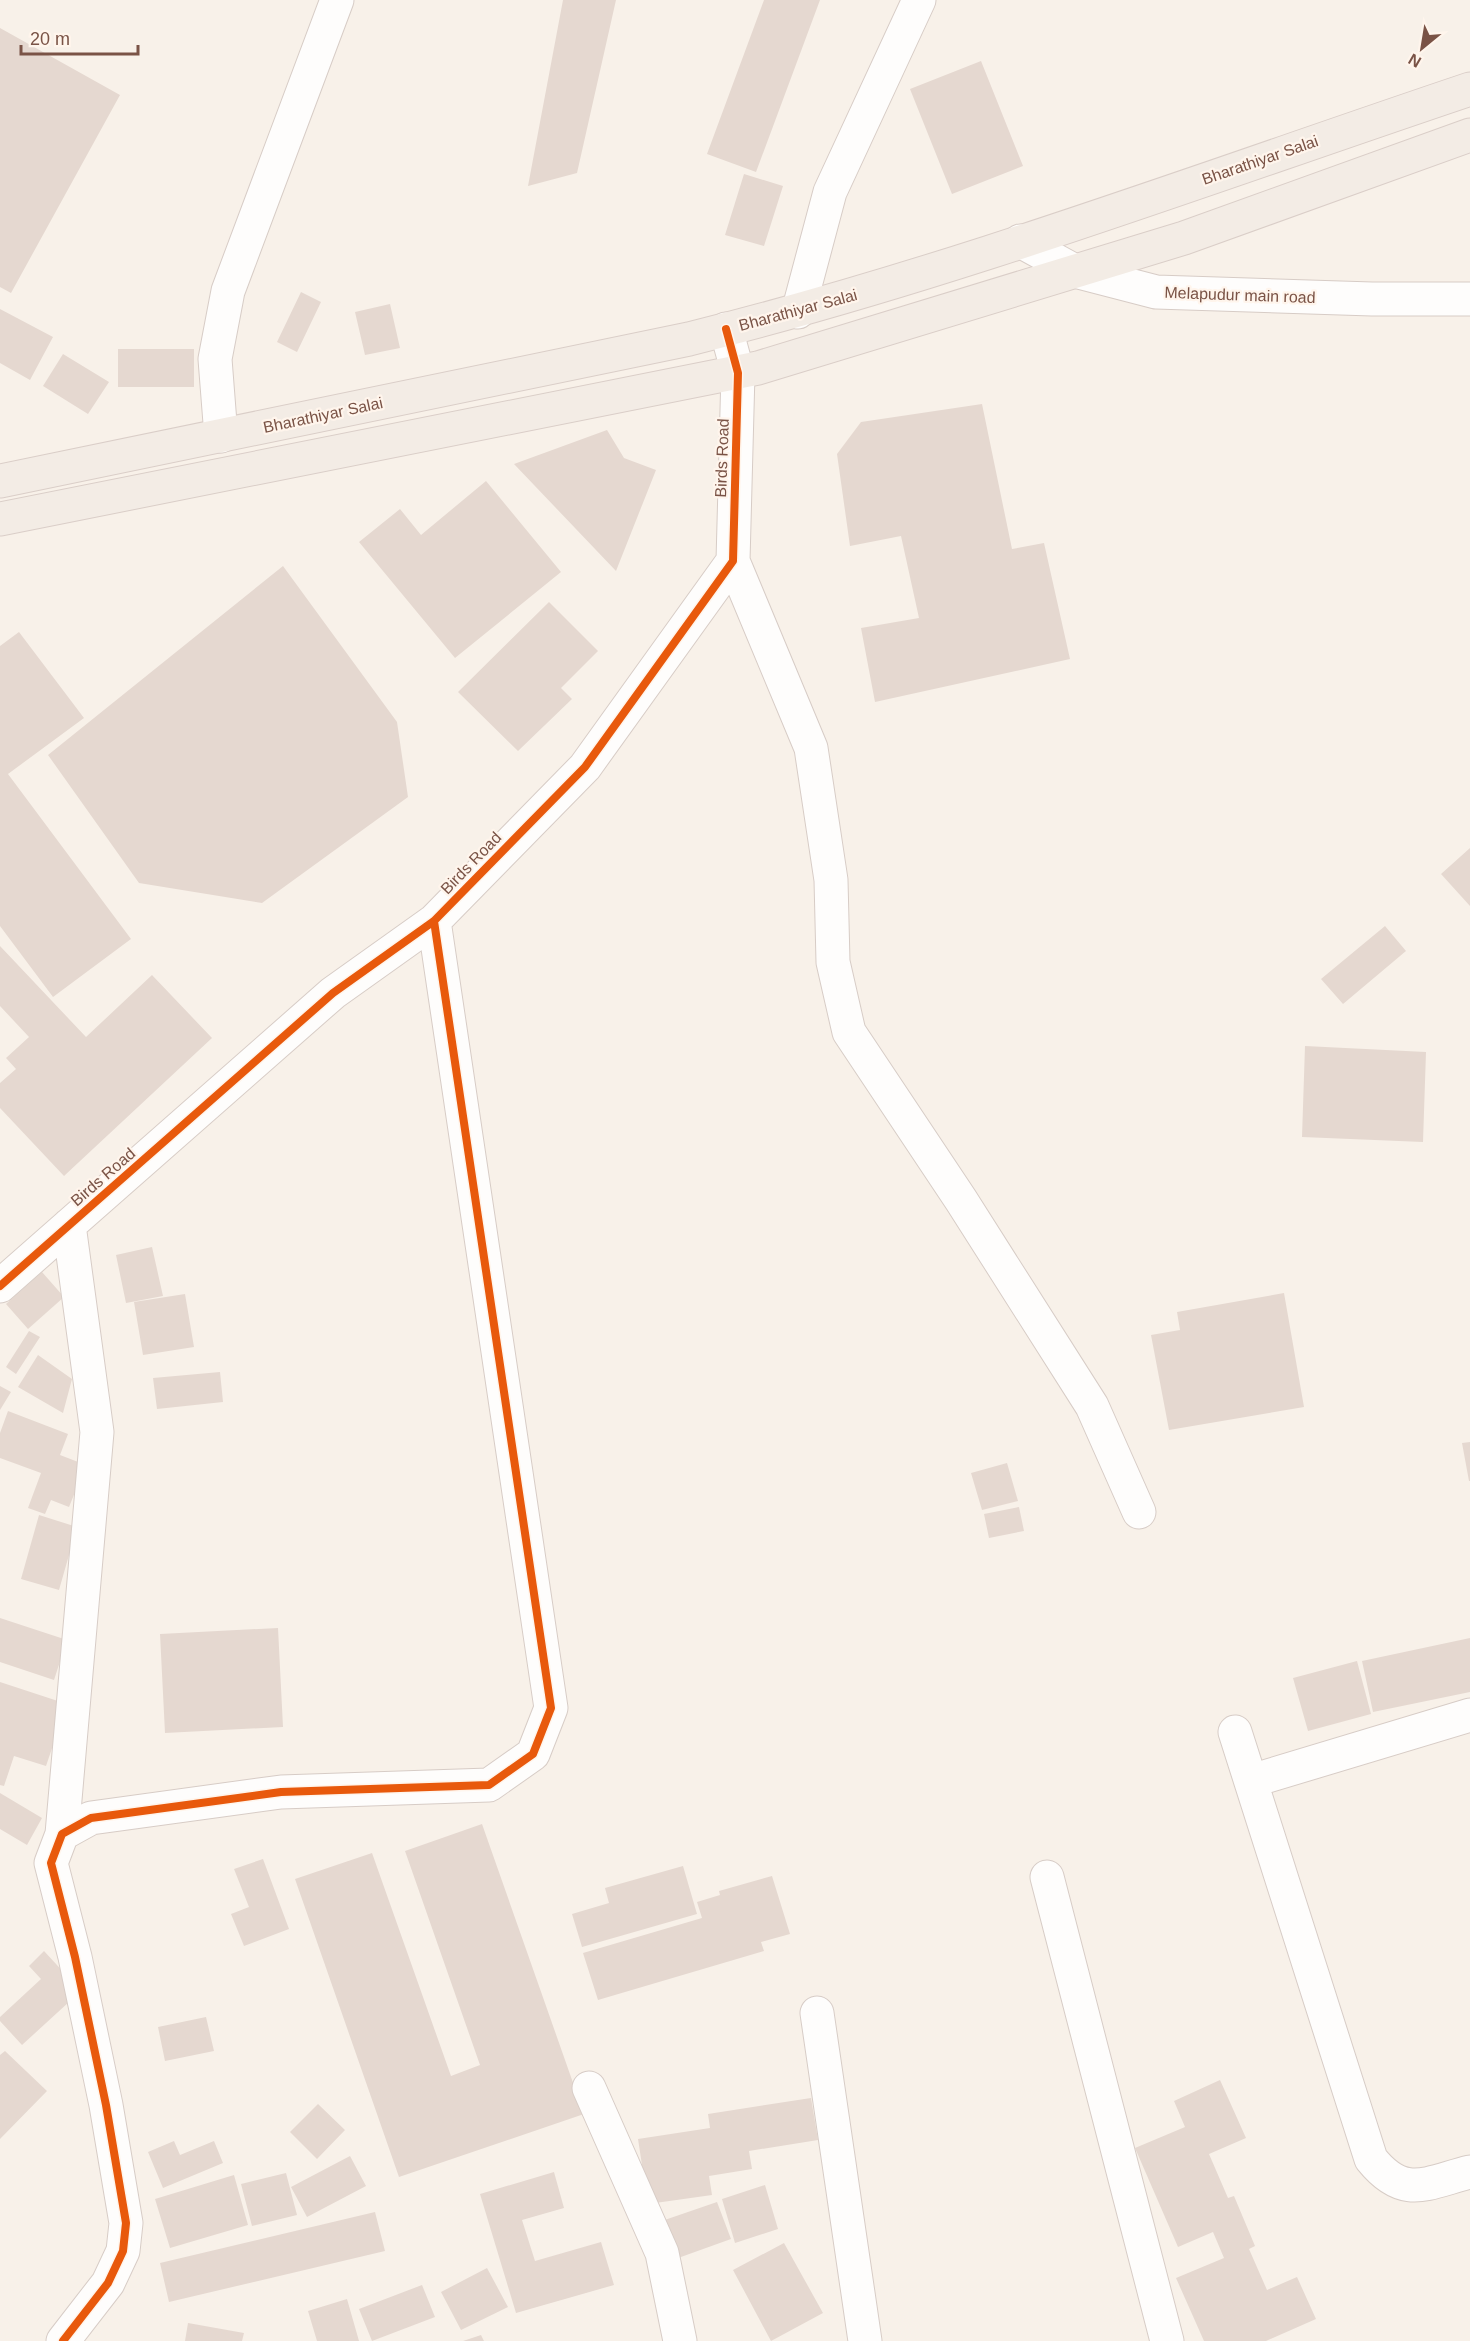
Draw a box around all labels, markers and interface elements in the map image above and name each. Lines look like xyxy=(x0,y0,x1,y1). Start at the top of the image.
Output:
scale bar xyxy=(21,18,138,56)
north arrow xyxy=(1392,18,1452,78)
text: 20 m xyxy=(30,29,70,49)
text: N xyxy=(1405,50,1424,71)
street label: Bharathiyar Salai xyxy=(1200,132,1320,188)
street label: Melapudur main road xyxy=(1164,284,1316,306)
street label: Bharathiyar Salai xyxy=(737,286,859,334)
street label: Bharathiyar Salai xyxy=(262,394,384,436)
street label: Birds Road xyxy=(712,418,732,498)
street label: Birds Road xyxy=(437,829,505,897)
street label: Birds Road xyxy=(68,1145,138,1209)

